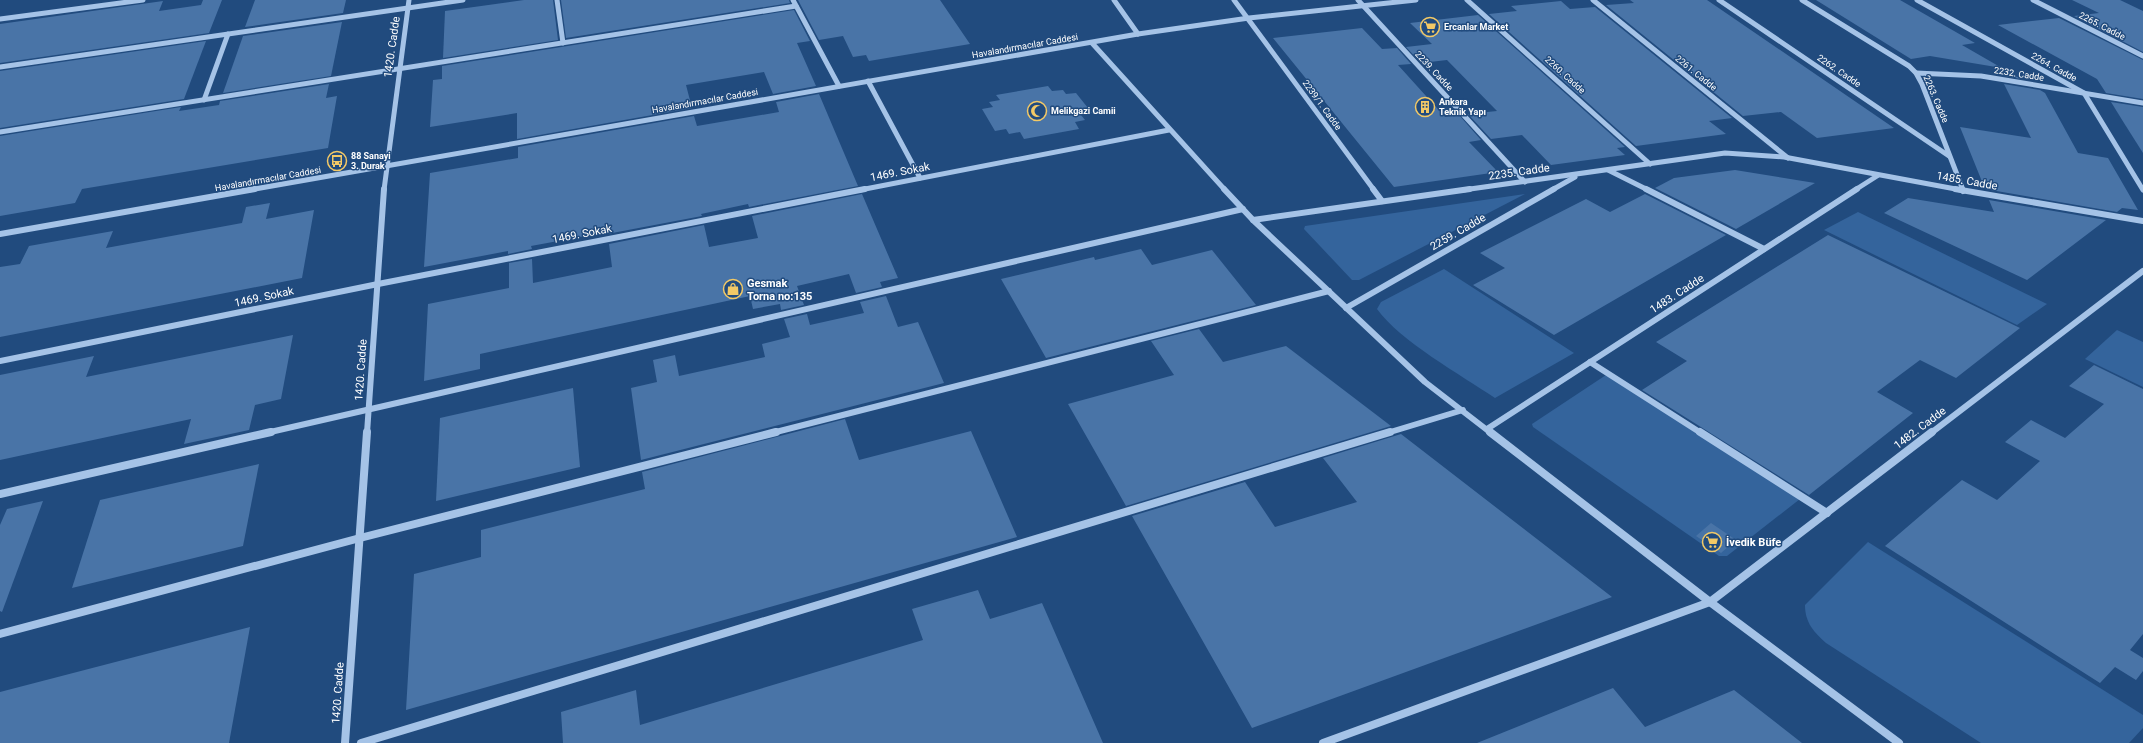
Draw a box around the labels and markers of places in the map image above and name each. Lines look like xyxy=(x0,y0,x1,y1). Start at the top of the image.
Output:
supermarket icon: Ercanlar Market xyxy=(1419,16,1441,38)
place label: Ercanlar Market xyxy=(1444,22,1508,32)
building icon: Ankara Teknik Yapı xyxy=(1414,96,1436,118)
place label: Ankara Teknik Yapı xyxy=(1439,97,1486,117)
mosque icon: Melikgazi Camii xyxy=(1026,100,1048,122)
place label: Melikgazi Camii xyxy=(1051,106,1116,116)
bus stop icon: 88 Sanayi 3. Durak xyxy=(326,150,348,172)
place label: 88 Sanayi 3. Durak xyxy=(351,151,391,171)
place label: Gesmak Torna no:135 xyxy=(747,277,812,303)
shop icon: Gesmak Torna no:135 xyxy=(722,278,744,300)
supermarket icon: İvedik Büfe xyxy=(1701,531,1723,553)
place label: İvedik Büfe xyxy=(1726,535,1781,549)

